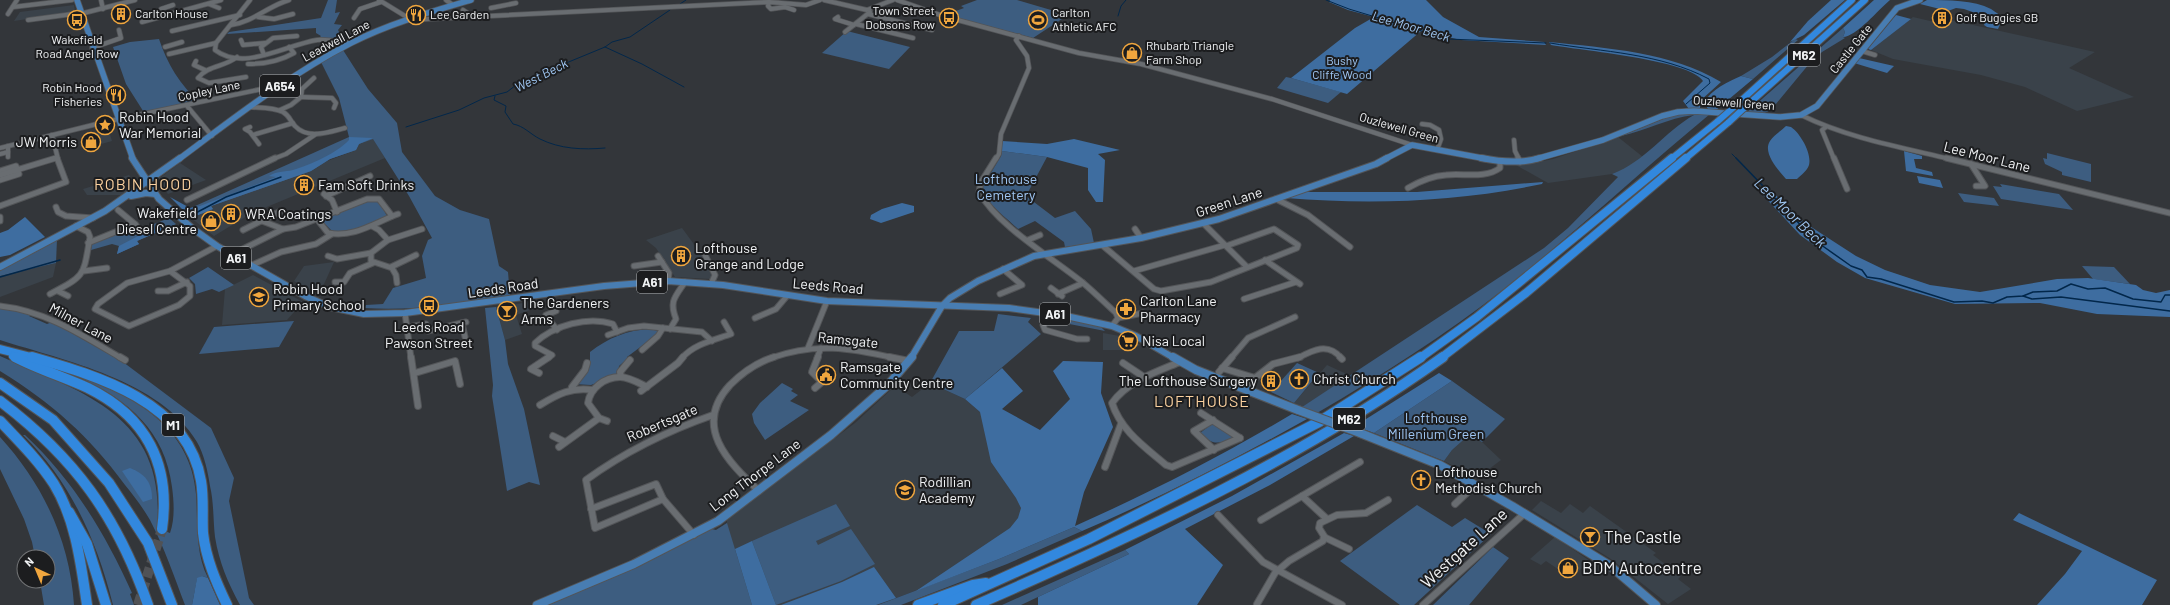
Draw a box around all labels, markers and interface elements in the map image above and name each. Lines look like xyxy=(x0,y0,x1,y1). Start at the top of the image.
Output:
building icon: Carlton House xyxy=(110,3,132,25)
place label: Town Street Dobsons Row xyxy=(865,3,935,31)
restaurant icon: Lee Garden xyxy=(405,4,427,26)
place label: Carlton Athletic AFC xyxy=(1052,5,1116,33)
place label: Carlton House xyxy=(135,6,208,20)
place label: Lee Garden xyxy=(430,7,489,21)
bus stop icon: Town Street Dobsons Row xyxy=(938,7,960,29)
water label: Lee Moor Beck xyxy=(1370,7,1453,45)
building icon: Golf Buggies GB xyxy=(1931,7,1953,29)
bus stop icon: Wakefield Road Angel Row xyxy=(66,9,88,31)
sports icon: Carlton Athletic AFC xyxy=(1027,9,1049,31)
place label: Golf Buggies GB xyxy=(1956,10,2038,24)
street label: Leadwell Lane xyxy=(299,16,372,64)
street label: Castle Gate xyxy=(1826,21,1874,76)
place label: Wakefield Road Angel Row xyxy=(36,32,119,60)
place label: Rhubarb Triangle Farm Shop xyxy=(1146,38,1234,66)
shop icon: Rhubarb Triangle Farm Shop xyxy=(1121,42,1143,64)
road number: M62 xyxy=(1788,44,1820,66)
park label: Bushy Cliffe Wood xyxy=(1312,53,1372,81)
water label: West Beck xyxy=(512,54,571,95)
road number: A654 xyxy=(260,75,300,97)
street label: Copley Lane xyxy=(176,77,241,103)
place label: Robin Hood Fisheries xyxy=(42,80,102,108)
restaurant icon: Robin Hood Fisheries xyxy=(105,84,127,106)
street label: Ouzlewell Green xyxy=(1693,92,1775,112)
place label: Robin Hood War Memorial xyxy=(119,108,201,141)
street label: Ouzlewell Green xyxy=(1358,109,1441,145)
place icon: Robin Hood War Memorial xyxy=(94,114,116,136)
shop icon: JW Morris xyxy=(80,131,102,153)
place label: JW Morris xyxy=(16,133,77,150)
street label: Lee Moor Lane xyxy=(1942,138,2032,176)
park label: Lofthouse Cemetery xyxy=(975,170,1037,203)
district label: ROBIN HOOD xyxy=(94,174,192,193)
building icon: Fam Soft Drinks xyxy=(293,174,315,196)
water label: Lee Moor Beck xyxy=(1751,174,1831,252)
place label: Fam Soft Drinks xyxy=(318,176,414,193)
street label: Green Lane xyxy=(1193,183,1264,220)
building icon: WRA Coatings xyxy=(220,203,242,225)
place label: Wakefield Diesel Centre xyxy=(116,204,197,237)
place label: WRA Coatings xyxy=(245,205,331,222)
shop icon: Wakefield Diesel Centre xyxy=(200,210,222,232)
place label: Lofthouse Grange and Lodge xyxy=(695,239,804,272)
building icon: Lofthouse Grange and Lodge xyxy=(670,245,692,267)
road number: A61 xyxy=(221,247,251,269)
road number: A61 xyxy=(637,271,667,293)
street label: Leeds Road xyxy=(467,274,539,301)
street label: Leeds Road xyxy=(792,274,864,297)
place label: Robin Hood Primary School xyxy=(273,280,365,313)
school or university icon: Robin Hood Primary School xyxy=(248,286,270,308)
place label: Carlton Lane Pharmacy xyxy=(1140,292,1217,325)
place label: The Gardeners Arms xyxy=(521,294,609,327)
bus stop icon: Leeds Road Pawson Street xyxy=(418,295,440,317)
pharmacy icon: Carlton Lane Pharmacy xyxy=(1115,298,1137,320)
street label: Milner Lane xyxy=(47,299,116,346)
bar icon: The Gardeners Arms xyxy=(496,300,518,322)
road number: A61 xyxy=(1040,303,1070,325)
place label: Leeds Road Pawson Street xyxy=(385,318,473,351)
street label: Ramsgate xyxy=(817,328,879,351)
supermarket icon: Nisa Local xyxy=(1117,330,1139,352)
place label: Nisa Local xyxy=(1142,332,1205,349)
place label: Ramsgate Community Centre xyxy=(840,358,953,391)
public building icon: Ramsgate Community Centre xyxy=(815,364,837,386)
church icon: Christ Church xyxy=(1288,368,1310,390)
building icon: The Lofthouse Surgery xyxy=(1260,370,1282,392)
place label: Christ Church xyxy=(1313,370,1396,387)
place label: The Lofthouse Surgery xyxy=(1119,372,1258,389)
district label: LOFTHOUSE xyxy=(1154,391,1250,410)
street label: Robertsgate xyxy=(624,400,700,445)
road number: M62 xyxy=(1333,408,1365,430)
park label: Lofthouse Millenium Green xyxy=(1388,409,1484,442)
road number: M1 xyxy=(162,414,184,436)
street label: Long Thorpe Lane xyxy=(706,435,804,514)
place label: Lofthouse Methodist Church xyxy=(1435,463,1542,496)
church icon: Lofthouse Methodist Church xyxy=(1410,469,1432,491)
place label: Rodillian Academy xyxy=(919,473,975,506)
school or university icon: Rodillian Academy xyxy=(894,479,916,501)
street label: Westgate Lane xyxy=(1416,503,1511,591)
bar icon: The Castle xyxy=(1579,526,1601,548)
place label: The Castle xyxy=(1604,526,1681,546)
north arrow xyxy=(16,549,56,589)
text: N xyxy=(22,554,36,569)
shop icon: BDM Autocentre xyxy=(1557,557,1579,579)
place label: BDM Autocentre xyxy=(1582,557,1702,577)

